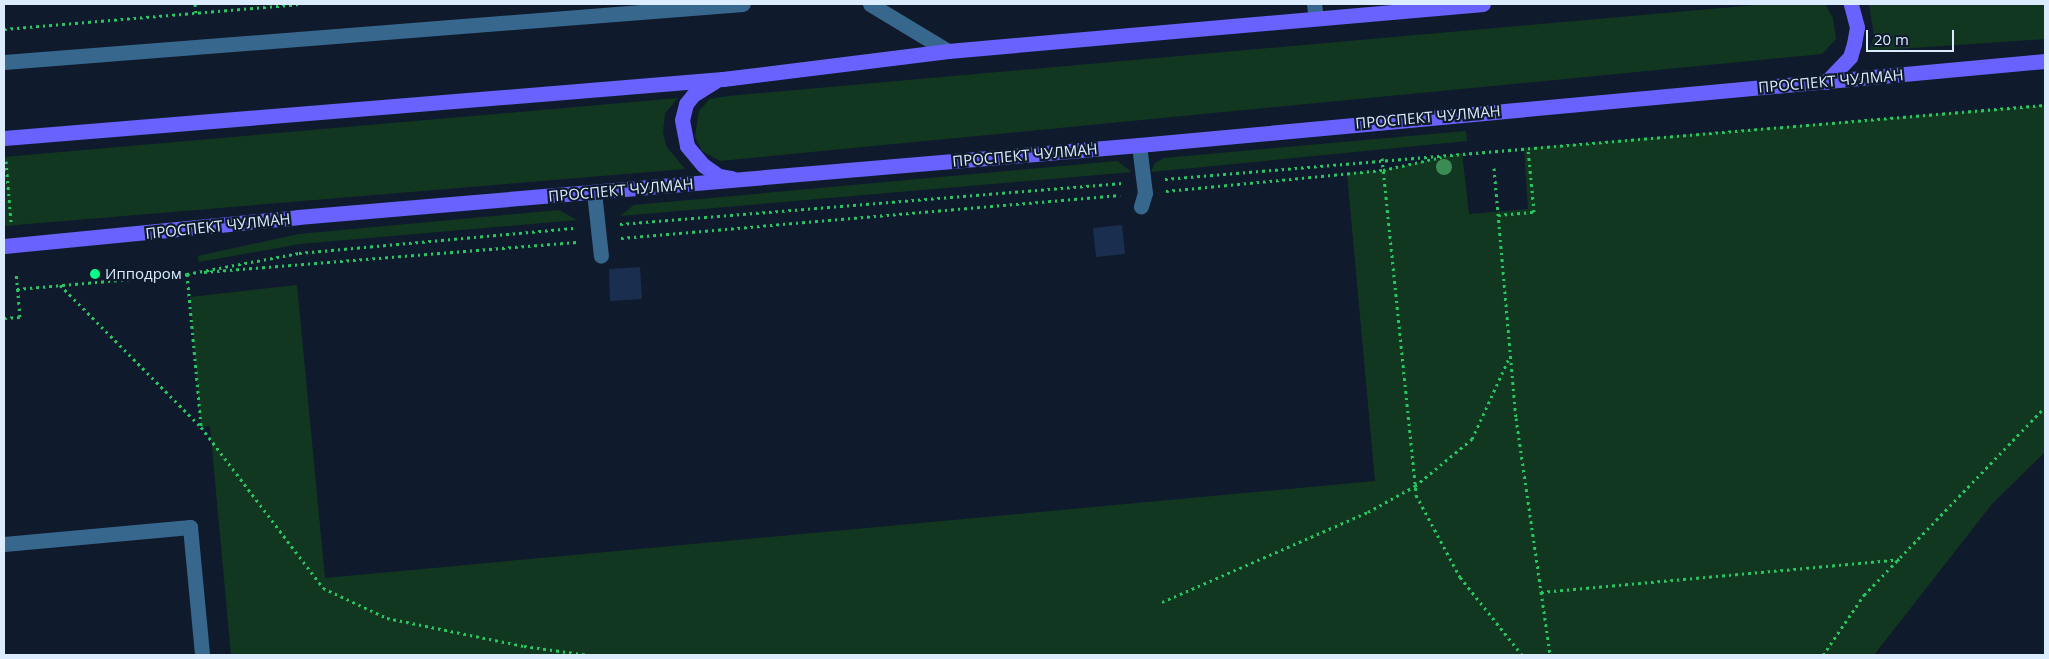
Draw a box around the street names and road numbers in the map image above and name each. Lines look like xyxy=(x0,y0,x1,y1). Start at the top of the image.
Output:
street label: ПРОСПЕКТ ЧУЛМАН xyxy=(1758,66,1904,96)
street label: ПРОСПЕКТ ЧУЛМАН xyxy=(1355,102,1501,132)
street label: ПРОСПЕКТ ЧУЛМАН xyxy=(952,140,1098,170)
street label: ПРОСПЕКТ ЧУЛМАН xyxy=(548,175,694,205)
street label: ПРОСПЕКТ ЧУЛМАН xyxy=(145,209,291,243)

